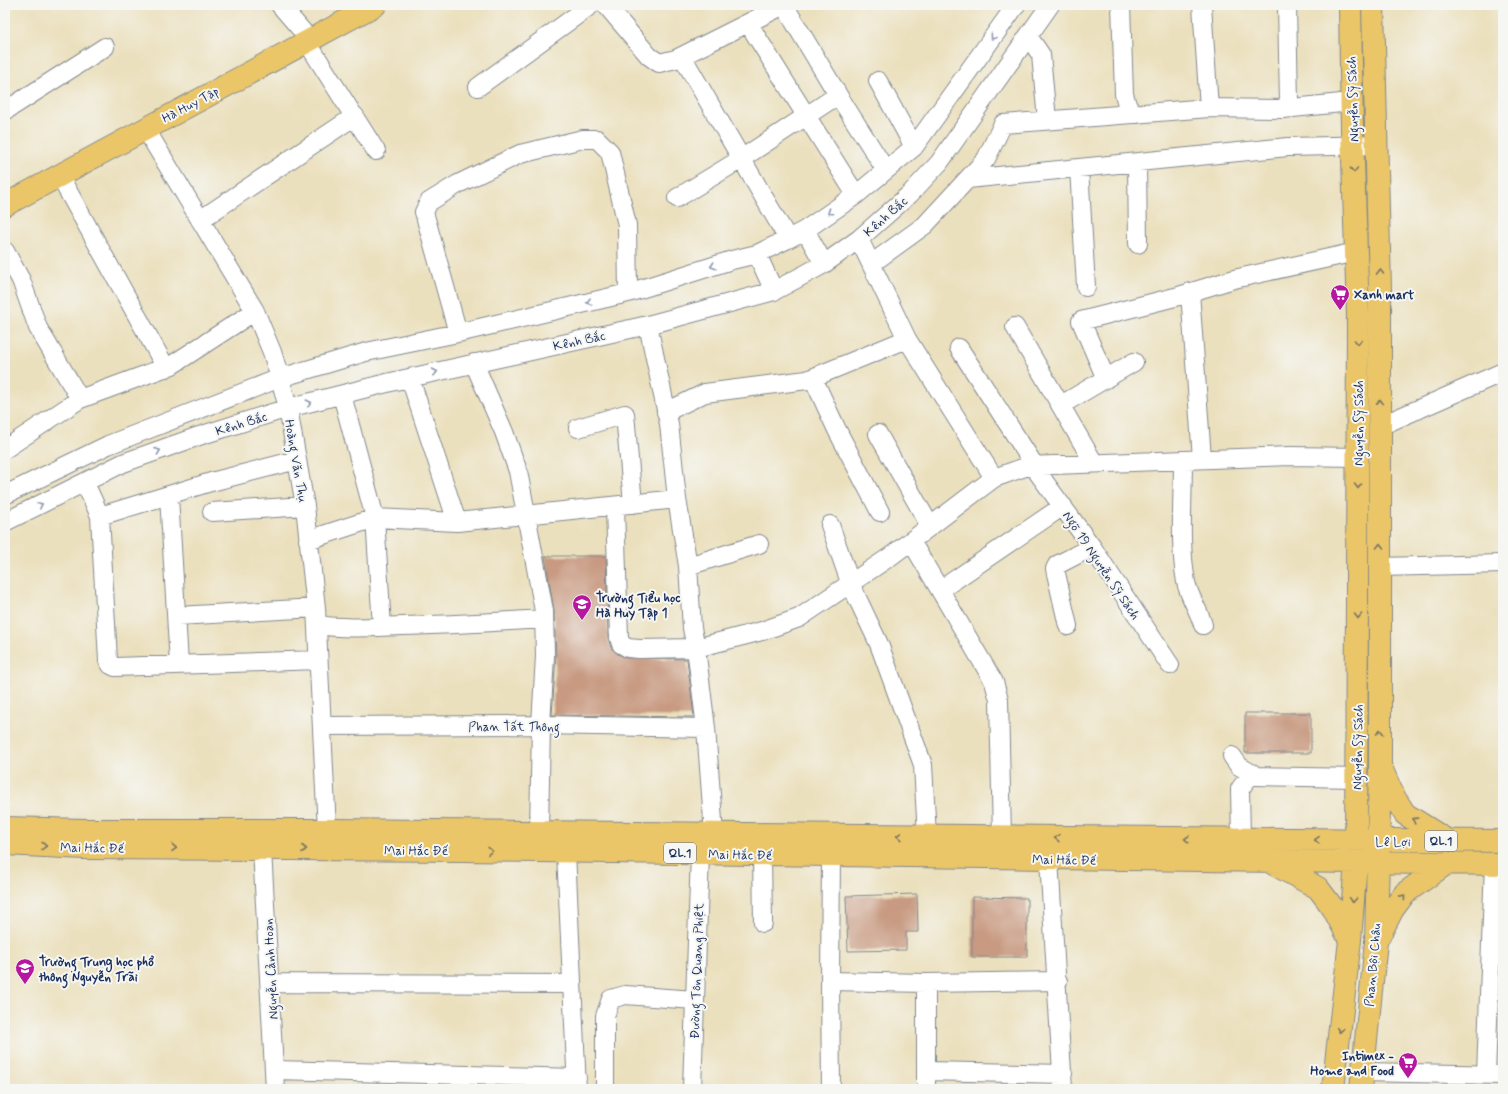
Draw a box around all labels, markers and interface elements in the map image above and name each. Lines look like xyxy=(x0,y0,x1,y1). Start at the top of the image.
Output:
one-way arrow xyxy=(991,32,998,39)
street label: Nguyễn Sỹ Sách xyxy=(1343,55,1365,142)
street label: Hà Huy Tập xyxy=(159,83,222,127)
one-way arrow xyxy=(1350,167,1358,173)
street label: Kênh Bắc xyxy=(860,193,912,241)
one-way arrow xyxy=(828,207,835,214)
one-way arrow xyxy=(710,261,717,269)
one-way arrow xyxy=(1376,269,1384,275)
supermarket icon: Xanh mart xyxy=(1329,283,1351,311)
place label: Xanh mart xyxy=(1354,287,1415,304)
one-way arrow xyxy=(585,298,592,306)
street label: Kênh Bắc xyxy=(552,328,607,355)
one-way arrow xyxy=(1354,339,1362,345)
one-way arrow xyxy=(432,369,438,377)
street label: Nguyễn Sỹ Sách xyxy=(1351,380,1370,466)
one-way arrow xyxy=(305,399,312,408)
one-way arrow xyxy=(1376,399,1384,405)
street label: Kênh Bắc xyxy=(214,409,269,440)
street label: Hoàng Văn Thụ xyxy=(278,418,311,505)
one-way arrow xyxy=(154,447,161,455)
one-way arrow xyxy=(1354,483,1362,489)
one-way arrow xyxy=(36,502,43,510)
street label: Ngõ 19 Nguyễn Sỹ Sách xyxy=(1056,508,1144,625)
one-way arrow xyxy=(1376,543,1384,549)
place label: Trường Tiểu học Hà Huy Tập 1 xyxy=(596,590,681,622)
school or university icon: Trường Tiểu học Hà Huy Tập 1 xyxy=(571,593,593,621)
one-way arrow xyxy=(1354,613,1362,619)
street label: Nguyễn Sỹ Sách xyxy=(1349,704,1370,790)
street label: Phan Tất Thông xyxy=(468,719,560,738)
one-way arrow xyxy=(1376,729,1384,735)
one-way arrow xyxy=(1412,818,1419,825)
road number: QL.1 xyxy=(1425,831,1457,851)
one-way arrow xyxy=(896,832,902,840)
one-way arrow xyxy=(1054,834,1060,842)
street label: Lê Lợi xyxy=(1375,834,1411,851)
one-way arrow xyxy=(1184,835,1190,843)
one-way arrow xyxy=(1314,836,1320,845)
street label: Mai Hắc Đế xyxy=(60,839,125,858)
one-way arrow xyxy=(41,842,47,850)
street label: Mai Hắc Đế xyxy=(384,843,449,860)
road number: QL.1 xyxy=(664,843,696,863)
one-way arrow xyxy=(171,844,177,852)
one-way arrow xyxy=(301,845,307,853)
street label: Mai Hắc Đế xyxy=(708,846,773,865)
one-way arrow xyxy=(487,847,493,855)
street label: Mai Hắc Đế xyxy=(1032,851,1097,870)
one-way arrow xyxy=(1398,894,1405,902)
one-way arrow xyxy=(1348,897,1357,903)
street label: Đường Tôn Quang Phiệt xyxy=(687,903,710,1039)
street label: Nguyễn Cảnh Hoan xyxy=(260,918,285,1020)
street label: Phan Bội Châu xyxy=(1361,923,1386,1007)
place label: Trường Trung học phổ thông Nguyễn Trãi xyxy=(38,954,154,989)
school or university icon: Trường Trung học phổ thông Nguyễn Trãi xyxy=(14,957,36,985)
one-way arrow xyxy=(1336,1027,1345,1033)
place label: Intimex - Home and Food xyxy=(1310,1048,1394,1080)
supermarket icon: Intimex - Home and Food xyxy=(1397,1051,1419,1079)

